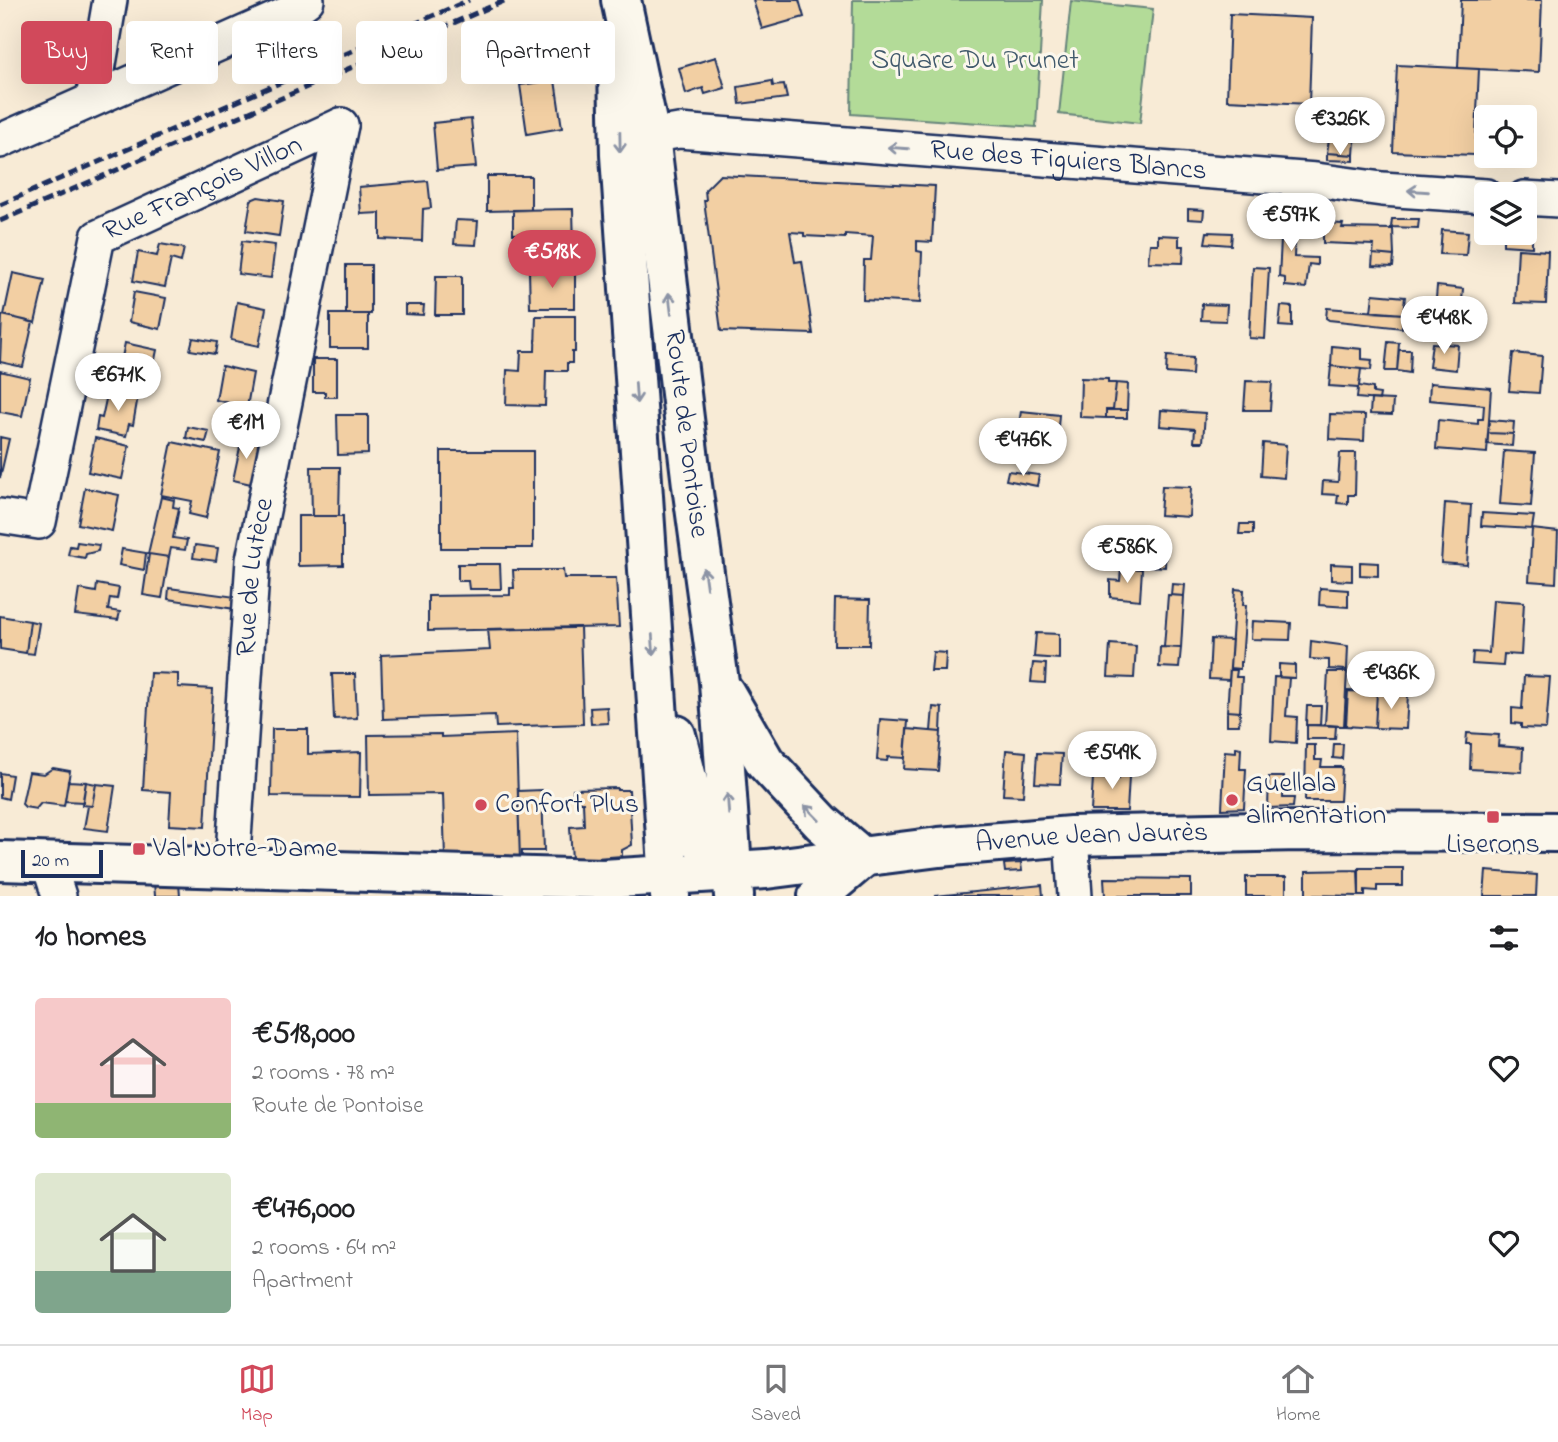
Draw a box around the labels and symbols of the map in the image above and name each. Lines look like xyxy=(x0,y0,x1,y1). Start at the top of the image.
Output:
park label: Square Du Prunet xyxy=(871,41,1079,82)
pin: €326K xyxy=(1291,97,1389,157)
street label: Rue François Villon xyxy=(97,125,309,252)
one-way arrow xyxy=(613,130,626,153)
street label: Rue des Figuiers Blancs xyxy=(929,130,1208,192)
one-way arrow xyxy=(887,141,910,154)
one-way arrow xyxy=(1406,185,1429,198)
pin: €597K xyxy=(1242,194,1340,253)
pin: €518K xyxy=(503,230,601,290)
one-way arrow xyxy=(664,293,677,315)
pin: €448K xyxy=(1395,296,1493,356)
street label: Route de Pontoise xyxy=(653,328,720,541)
pin: €671K xyxy=(69,354,167,413)
one-way arrow xyxy=(630,381,643,404)
pin: €1M xyxy=(212,402,280,461)
pin: €476K xyxy=(974,419,1072,478)
street label: Rue de Lutèce xyxy=(226,494,286,658)
pin: €586K xyxy=(1078,526,1176,585)
one-way arrow xyxy=(698,567,711,590)
one-way arrow xyxy=(647,633,660,655)
pin: €436K xyxy=(1342,652,1440,711)
pin: €549K xyxy=(1063,732,1161,791)
place label: Guellala alimentation xyxy=(1246,764,1386,837)
place label: Confort Plus xyxy=(495,785,639,826)
marker: Guellala alimentation xyxy=(1224,792,1240,808)
one-way arrow xyxy=(721,793,734,816)
marker: Confort Plus xyxy=(473,797,489,813)
one-way arrow xyxy=(803,804,820,821)
marker: Liserons xyxy=(1485,809,1501,825)
street label: Avenue Jean Jaurès xyxy=(974,813,1209,864)
place label: Liserons xyxy=(1446,825,1540,866)
place label: Val Notre-Dame xyxy=(152,829,338,870)
marker: Val Notre-Dame xyxy=(131,841,147,857)
scale bar xyxy=(21,847,103,879)

